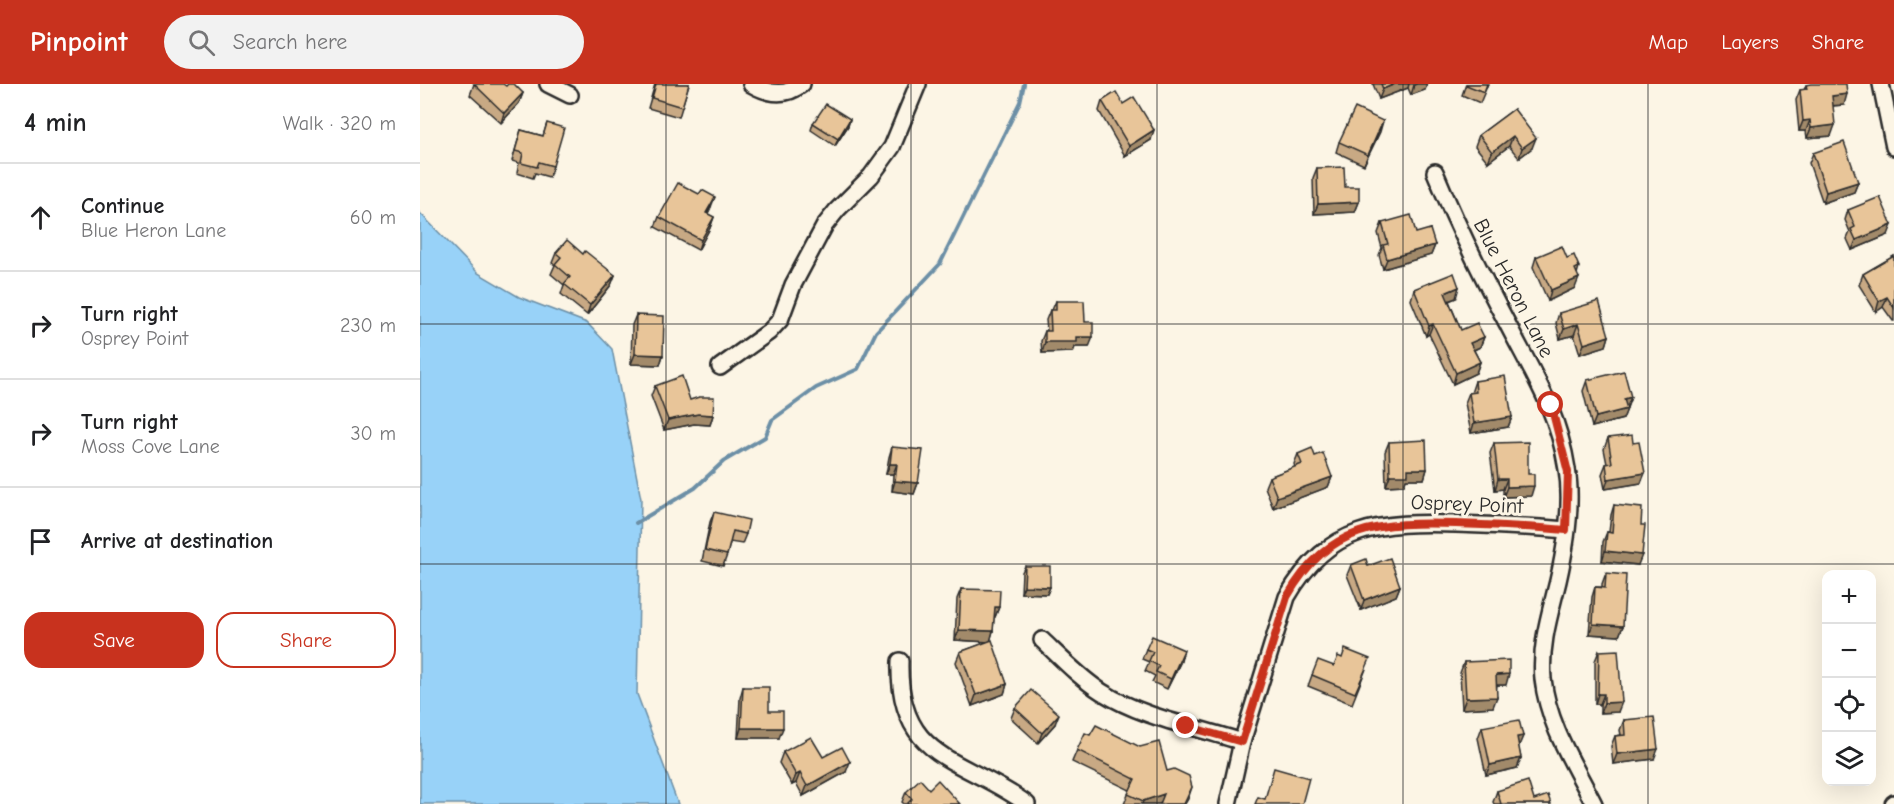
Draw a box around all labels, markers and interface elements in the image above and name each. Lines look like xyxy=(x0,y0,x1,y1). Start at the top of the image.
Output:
search box xyxy=(164,15,584,69)
text: Pinpoint xyxy=(30,26,128,58)
icon: search xyxy=(185,26,218,59)
text: Search here xyxy=(233,29,347,55)
text: Map xyxy=(1649,30,1688,54)
text: Layers xyxy=(1721,30,1779,54)
text: Share xyxy=(1812,30,1864,54)
text: 4 min xyxy=(24,108,87,138)
text: Walk · 320 m xyxy=(283,112,396,135)
text: Continue xyxy=(81,193,164,219)
icon: ahead xyxy=(24,201,57,234)
text: 60 m xyxy=(350,206,396,229)
street label: Blue Heron Lane xyxy=(1469,215,1559,361)
text: Blue Heron Lane xyxy=(81,219,226,242)
text: Turn right xyxy=(81,301,178,327)
icon: right xyxy=(24,309,57,342)
text: 230 m xyxy=(340,314,396,337)
text: Osprey Point xyxy=(81,327,188,350)
route start xyxy=(1537,391,1563,417)
text: Turn right xyxy=(81,409,178,435)
icon: right xyxy=(24,417,57,450)
text: 30 m xyxy=(350,422,396,445)
text: Moss Cove Lane xyxy=(81,435,220,458)
street label: Osprey Point xyxy=(1410,490,1525,518)
icon: arrive xyxy=(24,525,57,558)
text: Arrive at destination xyxy=(81,528,273,554)
map controls xyxy=(1822,570,1876,786)
button: + xyxy=(1822,570,1876,624)
button: Save xyxy=(24,612,204,668)
button: Share xyxy=(216,612,396,668)
button: − xyxy=(1822,624,1876,678)
button: locate xyxy=(1822,678,1876,732)
route end xyxy=(1172,712,1198,738)
button: layers xyxy=(1822,732,1876,786)

